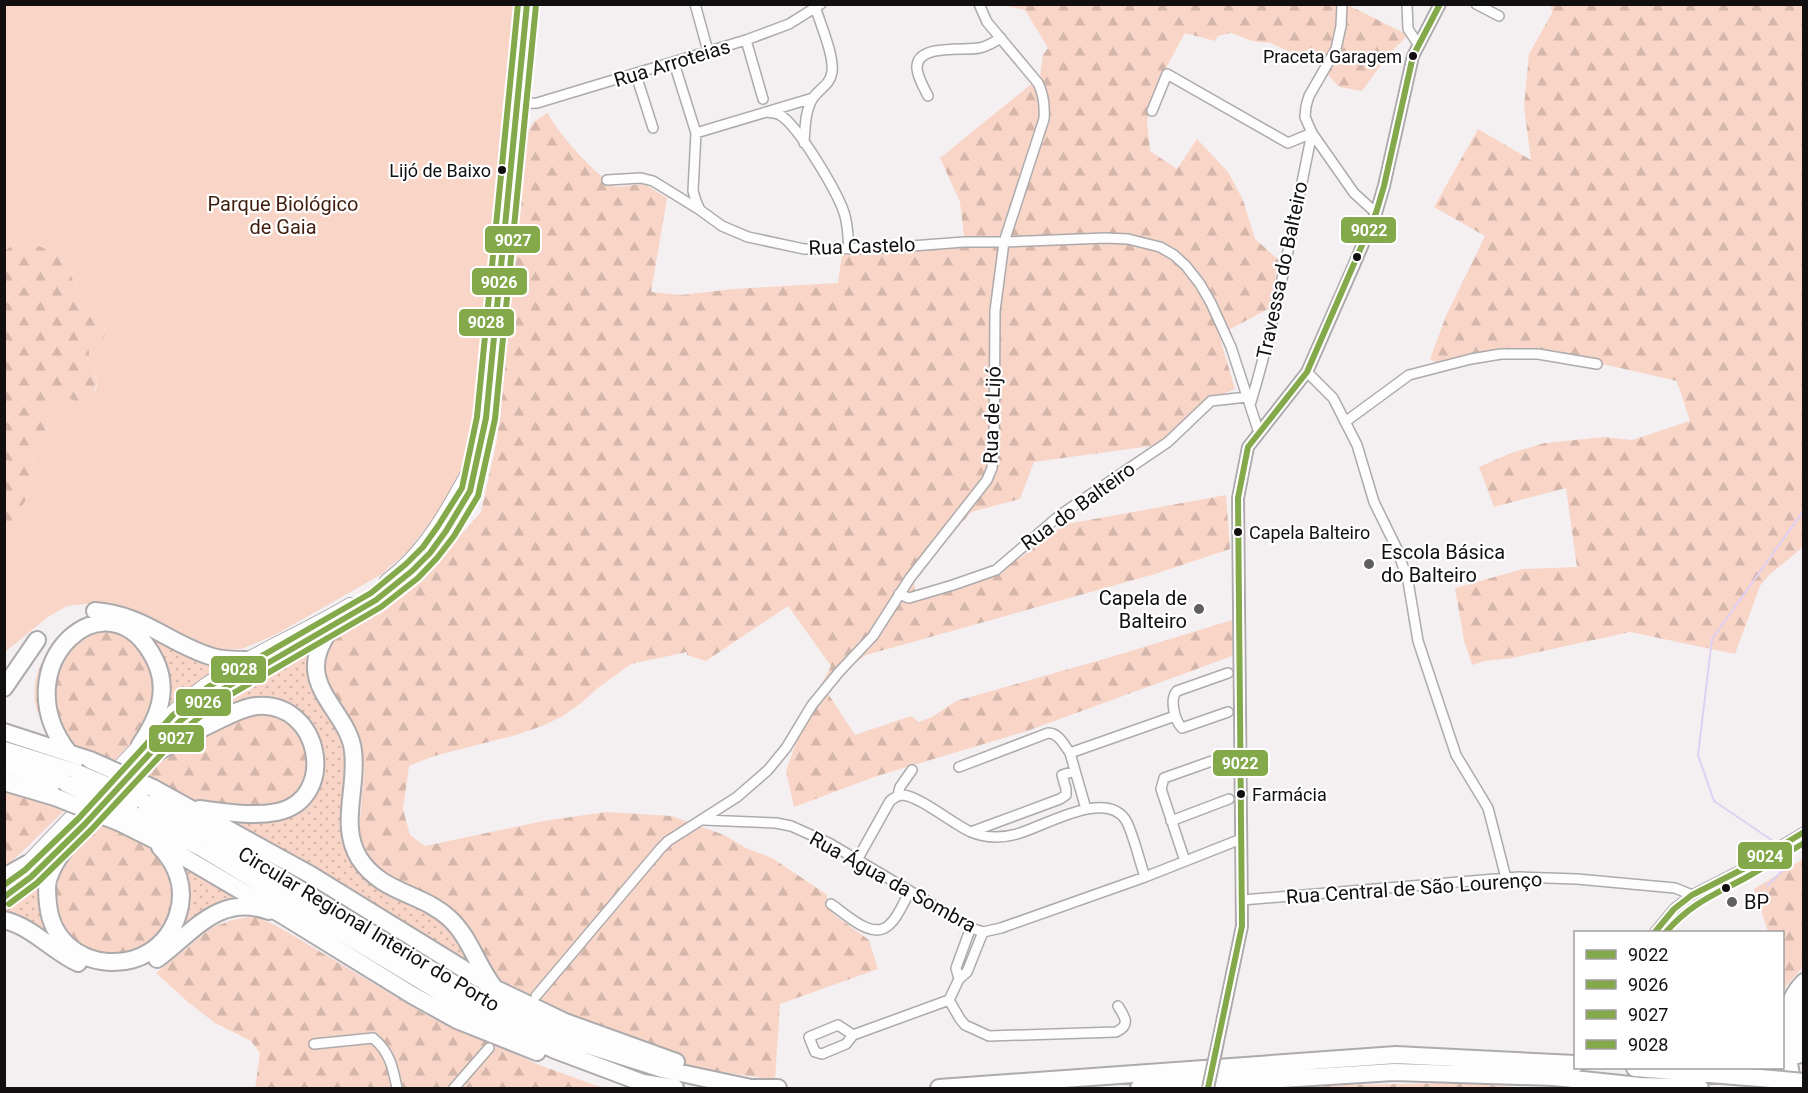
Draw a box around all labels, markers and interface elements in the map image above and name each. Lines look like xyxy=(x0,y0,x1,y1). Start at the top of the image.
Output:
street label: Rua Arroteias xyxy=(611,34,733,92)
place label: Praceta Garagem xyxy=(1263,46,1402,67)
marker: Praceta Garagem xyxy=(1407,50,1419,62)
place label: Lijó de Baixo xyxy=(389,160,491,181)
marker: Lijó de Baixo xyxy=(496,164,508,176)
street label: Travessa do Balteiro xyxy=(1251,179,1313,361)
park label: Parque Biológico de Gaia xyxy=(208,192,358,239)
line badge: 9022 xyxy=(1340,216,1397,244)
text: 9022 xyxy=(1351,221,1387,240)
line badge: 9027 xyxy=(484,225,541,254)
text: 9027 xyxy=(495,231,531,250)
street label: Rua Castelo xyxy=(808,232,916,260)
unlabelled marker xyxy=(1351,251,1363,263)
line badge: 9026 xyxy=(471,267,528,296)
text: 9026 xyxy=(481,273,517,292)
line badge: 9028 xyxy=(458,308,515,337)
text: 9028 xyxy=(468,313,504,332)
street label: Rua de Lijó xyxy=(978,366,1006,464)
street label: Rua do Balteiro xyxy=(1016,457,1140,555)
place label: Capela Balteiro xyxy=(1249,522,1370,543)
marker: Capela Balteiro xyxy=(1232,526,1244,538)
place label: Escola Básica do Balteiro xyxy=(1381,540,1505,587)
marker: Escola Básica do Balteiro xyxy=(1362,557,1376,571)
place label: Capela de Balteiro xyxy=(1099,586,1187,633)
marker: Capela de Balteiro xyxy=(1192,602,1206,616)
line badge: 9028 xyxy=(210,655,267,684)
text: 9028 xyxy=(221,660,257,679)
line badge: 9026 xyxy=(175,688,232,717)
text: 9026 xyxy=(185,693,221,712)
line badge: 9027 xyxy=(148,724,205,753)
text: 9027 xyxy=(158,729,194,748)
line badge: 9022 xyxy=(1212,749,1269,777)
text: 9022 xyxy=(1222,754,1258,773)
place label: Farmácia xyxy=(1252,784,1327,805)
marker: Farmácia xyxy=(1235,788,1247,800)
street label: Rua Água da Sombra xyxy=(806,826,980,938)
street label: Circular Regional Interior do Porto xyxy=(234,841,504,1017)
line badge: 9024 xyxy=(1737,841,1793,870)
text: 9024 xyxy=(1747,847,1783,866)
street label: Rua Central de São Lourenço xyxy=(1285,867,1543,909)
unlabelled marker xyxy=(1720,882,1732,894)
place label: BP xyxy=(1744,890,1769,914)
marker: BP xyxy=(1725,895,1739,909)
legend xyxy=(1574,931,1784,1069)
text: 9022 xyxy=(1628,944,1668,965)
text: 9026 xyxy=(1628,974,1668,995)
text: 9027 xyxy=(1628,1004,1668,1025)
text: 9028 xyxy=(1628,1034,1668,1055)

